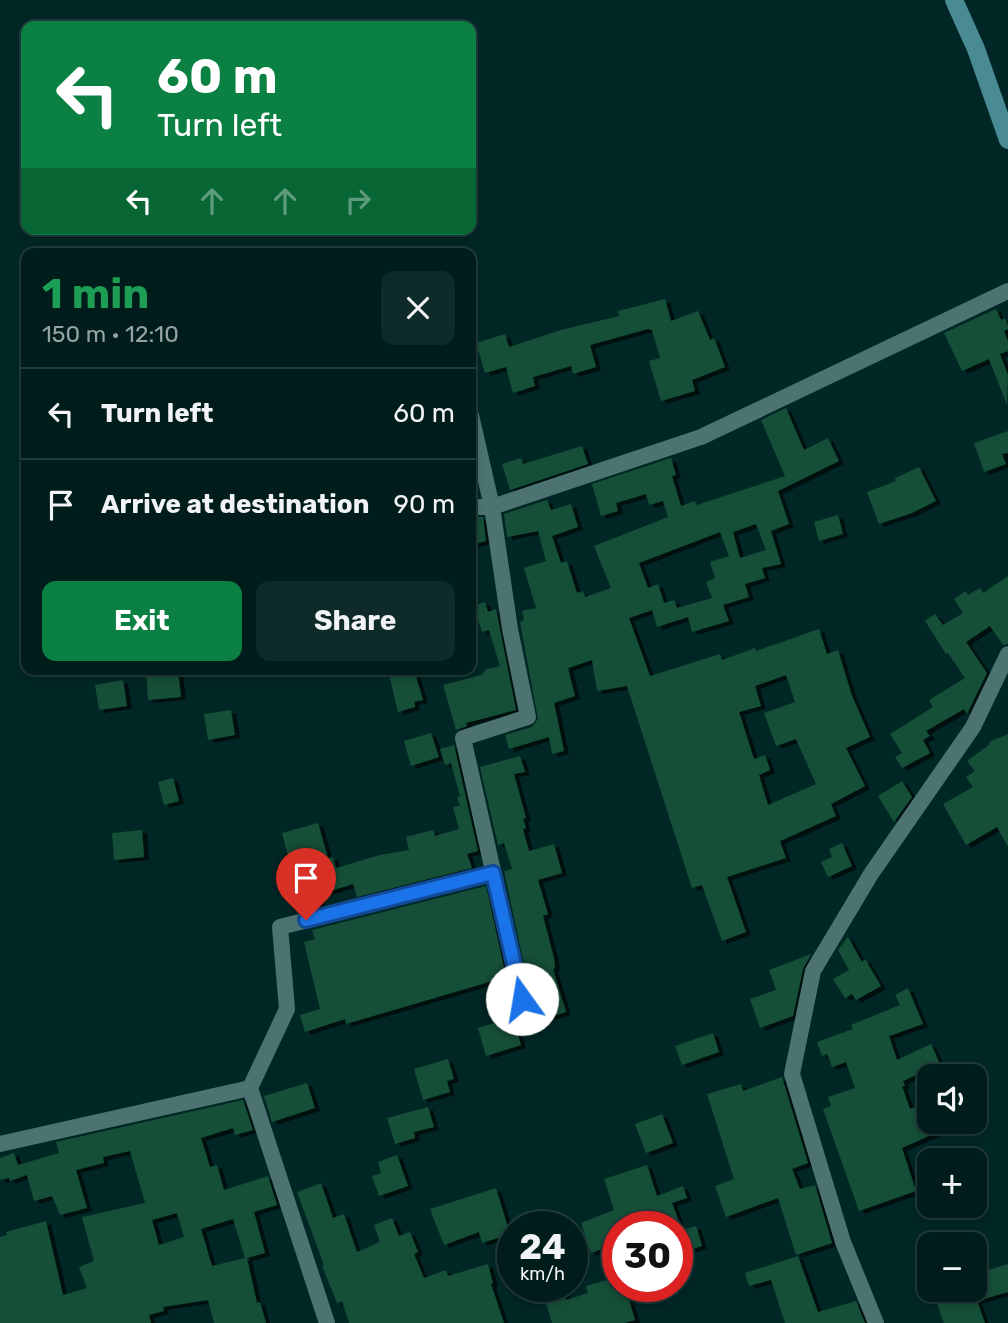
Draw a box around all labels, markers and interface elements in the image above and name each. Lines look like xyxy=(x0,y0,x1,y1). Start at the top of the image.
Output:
text: 60 m xyxy=(157,47,278,105)
icon: left xyxy=(42,49,133,140)
text: Turn left xyxy=(157,106,282,144)
icon: left xyxy=(120,182,158,220)
icon: ahead xyxy=(193,182,231,220)
icon: ahead xyxy=(266,182,304,220)
icon: right xyxy=(339,182,377,220)
text: 1 min xyxy=(42,269,149,319)
button: close xyxy=(381,271,455,345)
text: 150 m · 12:10 xyxy=(42,320,179,348)
icon: left xyxy=(42,395,80,433)
text: Turn left xyxy=(101,398,213,429)
text: 60 m xyxy=(393,398,455,429)
icon: arrive xyxy=(42,486,80,524)
text: Arrive at destination xyxy=(101,489,369,520)
text: 90 m xyxy=(394,489,455,520)
button: Exit xyxy=(42,581,242,661)
button: Share xyxy=(256,581,455,661)
pin xyxy=(276,848,336,920)
icon: arrive xyxy=(287,859,325,897)
position arrow xyxy=(485,962,559,1036)
map controls xyxy=(917,1064,987,1302)
button: sound xyxy=(917,1064,987,1134)
button: + xyxy=(917,1148,987,1218)
speed limit sign: 30 xyxy=(602,1211,693,1302)
text: 24 xyxy=(519,1226,566,1268)
button: − xyxy=(917,1232,987,1302)
text: km/h xyxy=(520,1263,565,1285)

